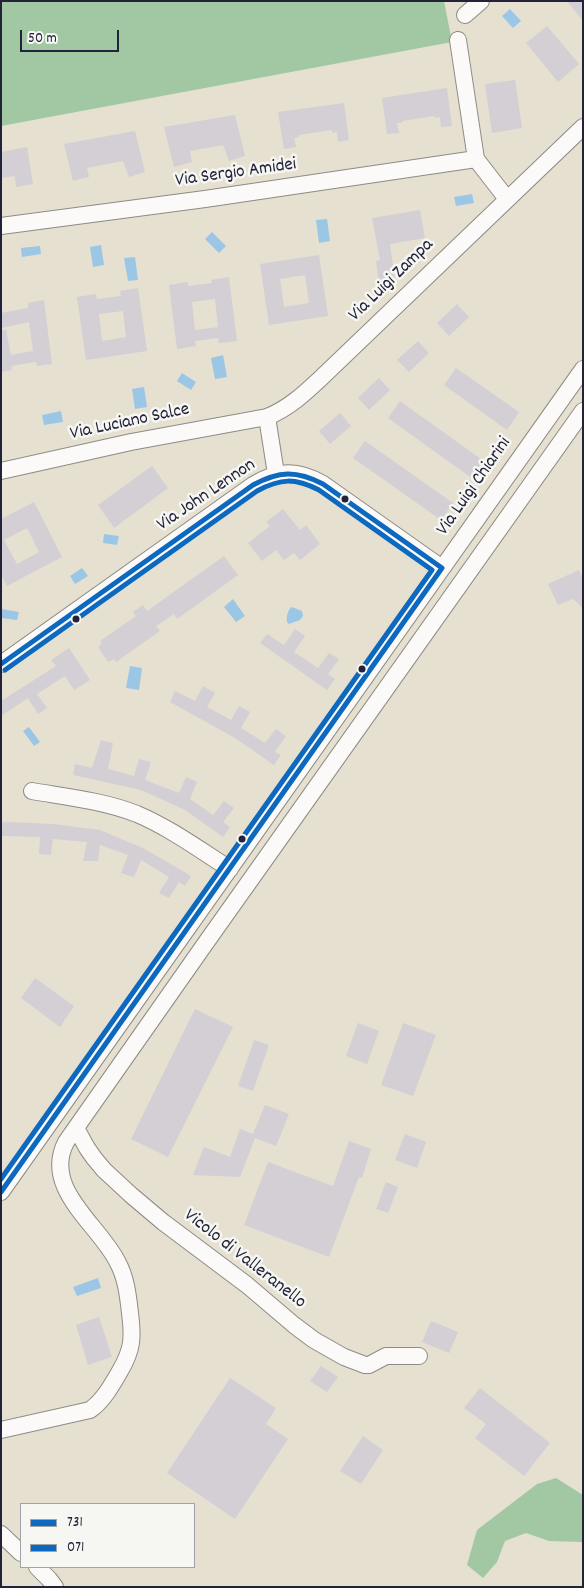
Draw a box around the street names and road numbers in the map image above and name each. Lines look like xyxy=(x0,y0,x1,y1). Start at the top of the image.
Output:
street label: Via Sergio Amidei xyxy=(174,154,298,194)
street label: Via Luigi Zampa xyxy=(345,235,439,327)
street label: Via Luciano Salce xyxy=(68,399,192,447)
street label: Via Luigi Chiarini xyxy=(433,433,517,541)
street label: Via John Lennon xyxy=(153,455,261,537)
street label: Vicolo di Valleranello xyxy=(178,1205,310,1315)

